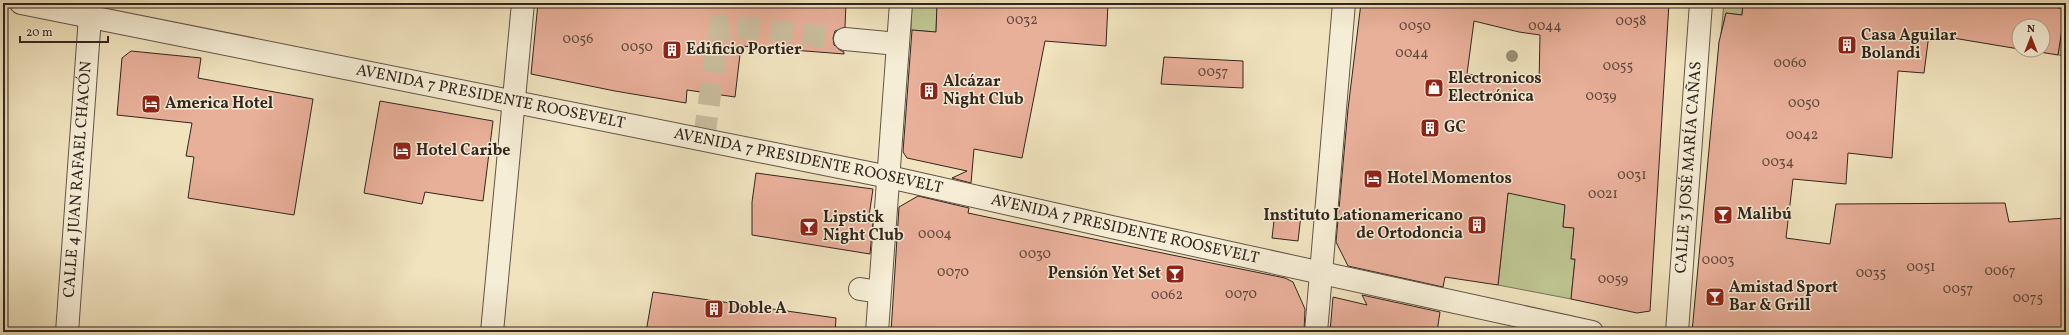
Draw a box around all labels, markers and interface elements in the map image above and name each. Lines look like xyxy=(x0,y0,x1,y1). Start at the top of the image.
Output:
house number: 0032 xyxy=(1006,11,1038,30)
house number: 0058 xyxy=(1616,12,1646,31)
house number: 0050 xyxy=(1399,17,1431,36)
house number: 0044 xyxy=(1528,17,1562,36)
scale bar xyxy=(20,18,108,44)
north arrow xyxy=(2011,18,2051,58)
text: N xyxy=(2027,22,2035,37)
text: 20 m xyxy=(26,25,53,41)
place label: Casa Aguilar Bolandi xyxy=(1861,25,1957,65)
house number: 0056 xyxy=(563,30,593,49)
building icon: Casa Aguilar Bolandi xyxy=(1836,34,1858,56)
house number: 0050 xyxy=(621,38,653,57)
building icon: Edificio Portier xyxy=(661,39,683,61)
place label: Edificio Portier xyxy=(686,39,802,61)
house number: 0044 xyxy=(1395,44,1429,63)
house number: 0060 xyxy=(1774,54,1806,73)
house number: 0055 xyxy=(1603,57,1633,76)
street label: AVENIDA 7 PRESIDENTE ROOSEVELT xyxy=(354,59,627,135)
street label: CALLE 4 JUAN RAFAEL CHACÓN xyxy=(59,60,98,299)
street label: CALLE 3 JOSÉ MARÍA CAÑAS xyxy=(1670,61,1708,274)
house number: 0057 xyxy=(1198,63,1228,82)
place label: Electronicos Electrónica xyxy=(1448,68,1542,108)
place label: Alcázar Night Club xyxy=(943,71,1024,111)
shop icon: Electronicos Electrónica xyxy=(1423,77,1445,99)
building icon: Alcázar Night Club xyxy=(918,80,940,102)
house number: 0039 xyxy=(1586,87,1616,106)
hotel icon: America Hotel xyxy=(140,93,162,115)
place label: America Hotel xyxy=(165,93,274,115)
house number: 0050 xyxy=(1788,94,1820,113)
building icon: GC xyxy=(1419,117,1441,139)
place label: GC xyxy=(1444,117,1466,139)
street label: AVENIDA 7 PRESIDENTE ROOSEVELT xyxy=(672,123,945,200)
house number: 0042 xyxy=(1786,126,1818,145)
hotel icon: Hotel Caribe xyxy=(391,140,413,162)
place label: Hotel Caribe xyxy=(416,140,510,162)
house number: 0034 xyxy=(1762,153,1794,172)
house number: 0031 xyxy=(1617,166,1647,185)
hotel icon: Hotel Momentos xyxy=(1362,168,1384,190)
place label: Hotel Momentos xyxy=(1387,168,1512,190)
house number: 0021 xyxy=(1588,185,1618,204)
street label: AVENIDA 7 PRESIDENTE ROOSEVELT xyxy=(989,189,1261,270)
bar icon: Malibú xyxy=(1712,204,1734,226)
place label: Malibú xyxy=(1737,204,1792,226)
place label: Instituto Lationamericano de Ortodoncia xyxy=(1263,205,1463,245)
place label: Lipstick Night Club xyxy=(823,207,904,247)
building icon: Instituto Lationamericano de Ortodoncia xyxy=(1466,214,1488,236)
bar icon: Lipstick Night Club xyxy=(798,216,820,238)
house number: 0004 xyxy=(918,225,952,244)
house number: 0030 xyxy=(1019,245,1051,264)
house number: 0003 xyxy=(1702,251,1734,270)
house number: 0051 xyxy=(1906,258,1936,277)
house number: 0067 xyxy=(1984,262,2016,281)
house number: 0070 xyxy=(937,263,969,282)
place label: Pensión Yet Set xyxy=(1048,263,1161,285)
bar icon: Pensión Yet Set xyxy=(1164,263,1186,285)
house number: 0035 xyxy=(1856,264,1886,283)
house number: 0059 xyxy=(1598,270,1628,289)
place label: Amistad Sport Bar & Grill xyxy=(1729,277,1838,317)
house number: 0057 xyxy=(1943,280,1973,299)
house number: 0070 xyxy=(1225,285,1257,304)
house number: 0062 xyxy=(1151,286,1183,305)
bar icon: Amistad Sport Bar & Grill xyxy=(1704,286,1726,308)
house number: 0075 xyxy=(2013,289,2043,308)
building icon: Doble A xyxy=(703,298,725,320)
place label: Doble A xyxy=(728,298,787,320)

